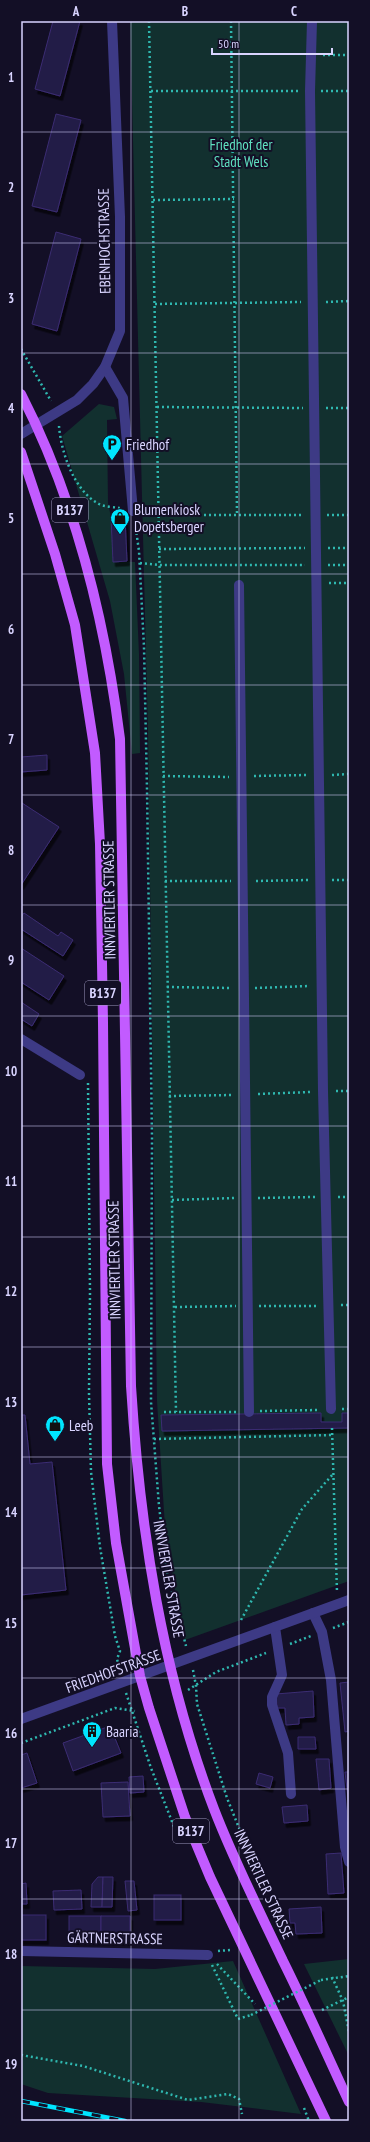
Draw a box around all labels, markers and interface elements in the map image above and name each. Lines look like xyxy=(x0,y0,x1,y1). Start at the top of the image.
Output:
text: A xyxy=(72,3,80,20)
text: B xyxy=(182,3,188,20)
text: C xyxy=(291,3,297,20)
scale bar xyxy=(212,30,332,56)
text: 50 m xyxy=(218,36,239,51)
text: 1 xyxy=(8,69,14,86)
park label: Friedhof der Stadt Wels xyxy=(209,135,273,171)
text: 2 xyxy=(8,179,14,196)
street label: EBENHOCHSTRASSE xyxy=(94,188,114,294)
text: 3 xyxy=(8,290,14,307)
text: 4 xyxy=(8,400,15,417)
parking icon: Friedhof xyxy=(101,433,123,461)
place label: Friedhof xyxy=(126,435,170,454)
road number: B137 xyxy=(52,498,88,522)
place label: Blumenkiosk Dopetsberger xyxy=(134,500,205,536)
shop icon: Blumenkiosk Dopetsberger xyxy=(109,507,131,535)
text: 5 xyxy=(8,510,14,527)
text: 6 xyxy=(8,621,14,638)
text: 7 xyxy=(8,731,14,748)
street label: INNVIERTLER STRASSE xyxy=(98,840,120,960)
text: 8 xyxy=(8,842,14,859)
text: 9 xyxy=(8,952,14,969)
road number: B137 xyxy=(85,981,121,1005)
text: 10 xyxy=(5,1063,17,1080)
text: 11 xyxy=(5,1173,17,1190)
street label: INNVIERTLER STRASSE xyxy=(103,1200,125,1320)
text: 12 xyxy=(5,1283,17,1300)
text: 13 xyxy=(5,1394,17,1411)
shop icon: Leeb xyxy=(44,1414,66,1442)
place label: Leeb xyxy=(69,1416,93,1435)
text: 14 xyxy=(5,1504,18,1521)
street label: INNVIERTLER STRASSE xyxy=(149,1519,189,1639)
text: 15 xyxy=(5,1615,17,1632)
street label: FRIEDHOFSTRASSE xyxy=(63,1645,163,1697)
building icon: Baaria xyxy=(81,1720,103,1748)
place label: Baaria xyxy=(106,1722,138,1741)
text: 16 xyxy=(5,1725,17,1742)
road number: B137 xyxy=(173,1819,209,1843)
street label: INNVIERTLER STRASSE xyxy=(230,1826,298,1942)
text: 17 xyxy=(5,1835,17,1852)
street label: GÄRTNERSTRASSE xyxy=(67,1928,163,1948)
text: 18 xyxy=(5,1946,17,1963)
text: 19 xyxy=(5,2056,17,2073)

